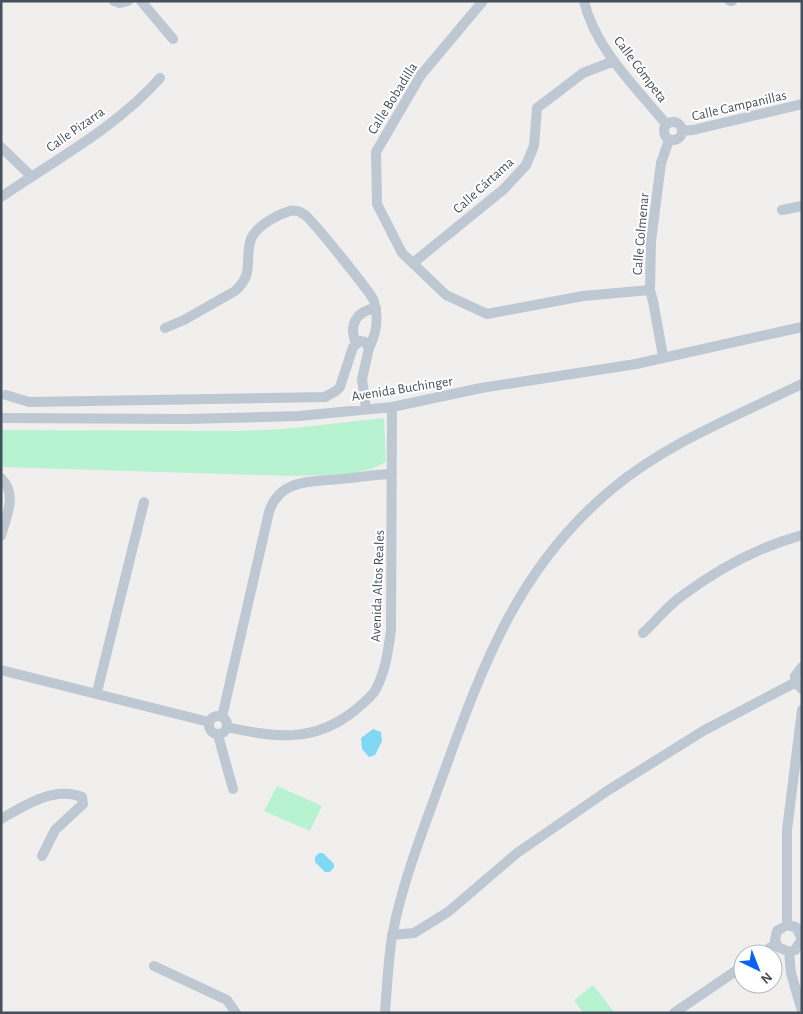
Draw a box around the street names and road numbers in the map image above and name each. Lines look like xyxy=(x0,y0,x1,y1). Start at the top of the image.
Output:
street label: Calle Cómpeta xyxy=(611,34,670,106)
street label: Calle Bobadilla xyxy=(365,60,421,137)
street label: Calle Campanillas xyxy=(690,88,788,124)
street label: Calle Pizarra xyxy=(44,104,108,155)
street label: Calle Cártama xyxy=(451,155,517,216)
street label: Calle Colmenar xyxy=(630,192,652,276)
street label: Avenida Buchinger xyxy=(351,374,454,404)
street label: Avenida Altos Reales xyxy=(369,530,387,642)

